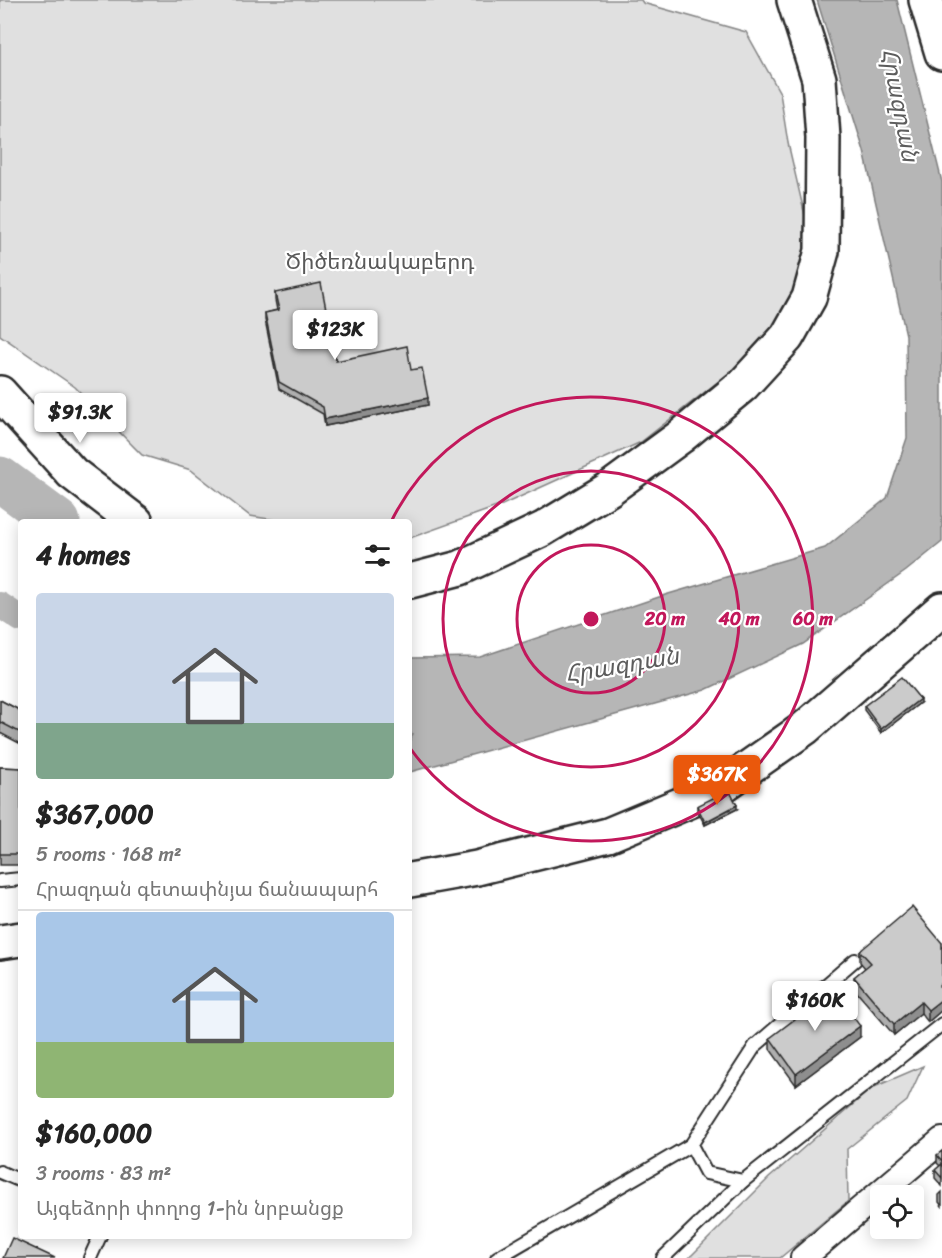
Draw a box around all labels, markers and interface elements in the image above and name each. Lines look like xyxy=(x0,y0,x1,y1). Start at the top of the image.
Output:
water label: Հրազդան xyxy=(868,45,932,167)
park label: Ծիծեռնակաբերդ xyxy=(286,242,474,281)
pin: $123K xyxy=(293,310,377,361)
text: $123K xyxy=(307,312,363,347)
pin: $91.3K xyxy=(31,393,129,444)
text: $91.3K xyxy=(48,395,112,430)
text: 4 homes xyxy=(36,532,130,578)
icon: filters xyxy=(361,539,394,572)
text: 20 m xyxy=(644,603,685,635)
text: 40 m xyxy=(717,603,760,635)
text: 60 m xyxy=(792,603,833,635)
centre of rings xyxy=(581,609,601,629)
icon: home xyxy=(161,632,269,740)
water label: Հրազդան xyxy=(562,634,684,696)
pin: $367K xyxy=(675,755,759,806)
text: $367K xyxy=(687,757,747,792)
text: $367,000 xyxy=(36,791,154,837)
text: 5 rooms · 168 m² xyxy=(36,837,182,872)
text: Հրազդան գետափնյա ճանապարհ xyxy=(36,872,378,907)
icon: home xyxy=(161,951,269,1059)
pin: $160K xyxy=(773,981,857,1032)
text: $160K xyxy=(786,983,844,1018)
text: $160,000 xyxy=(36,1110,152,1156)
text: 3 rooms · 83 m² xyxy=(36,1156,171,1191)
map controls xyxy=(870,1185,924,1239)
button: locate xyxy=(870,1185,924,1239)
text: Այգեձորի փողոց 1-ին նրբանցք xyxy=(36,1191,344,1226)

